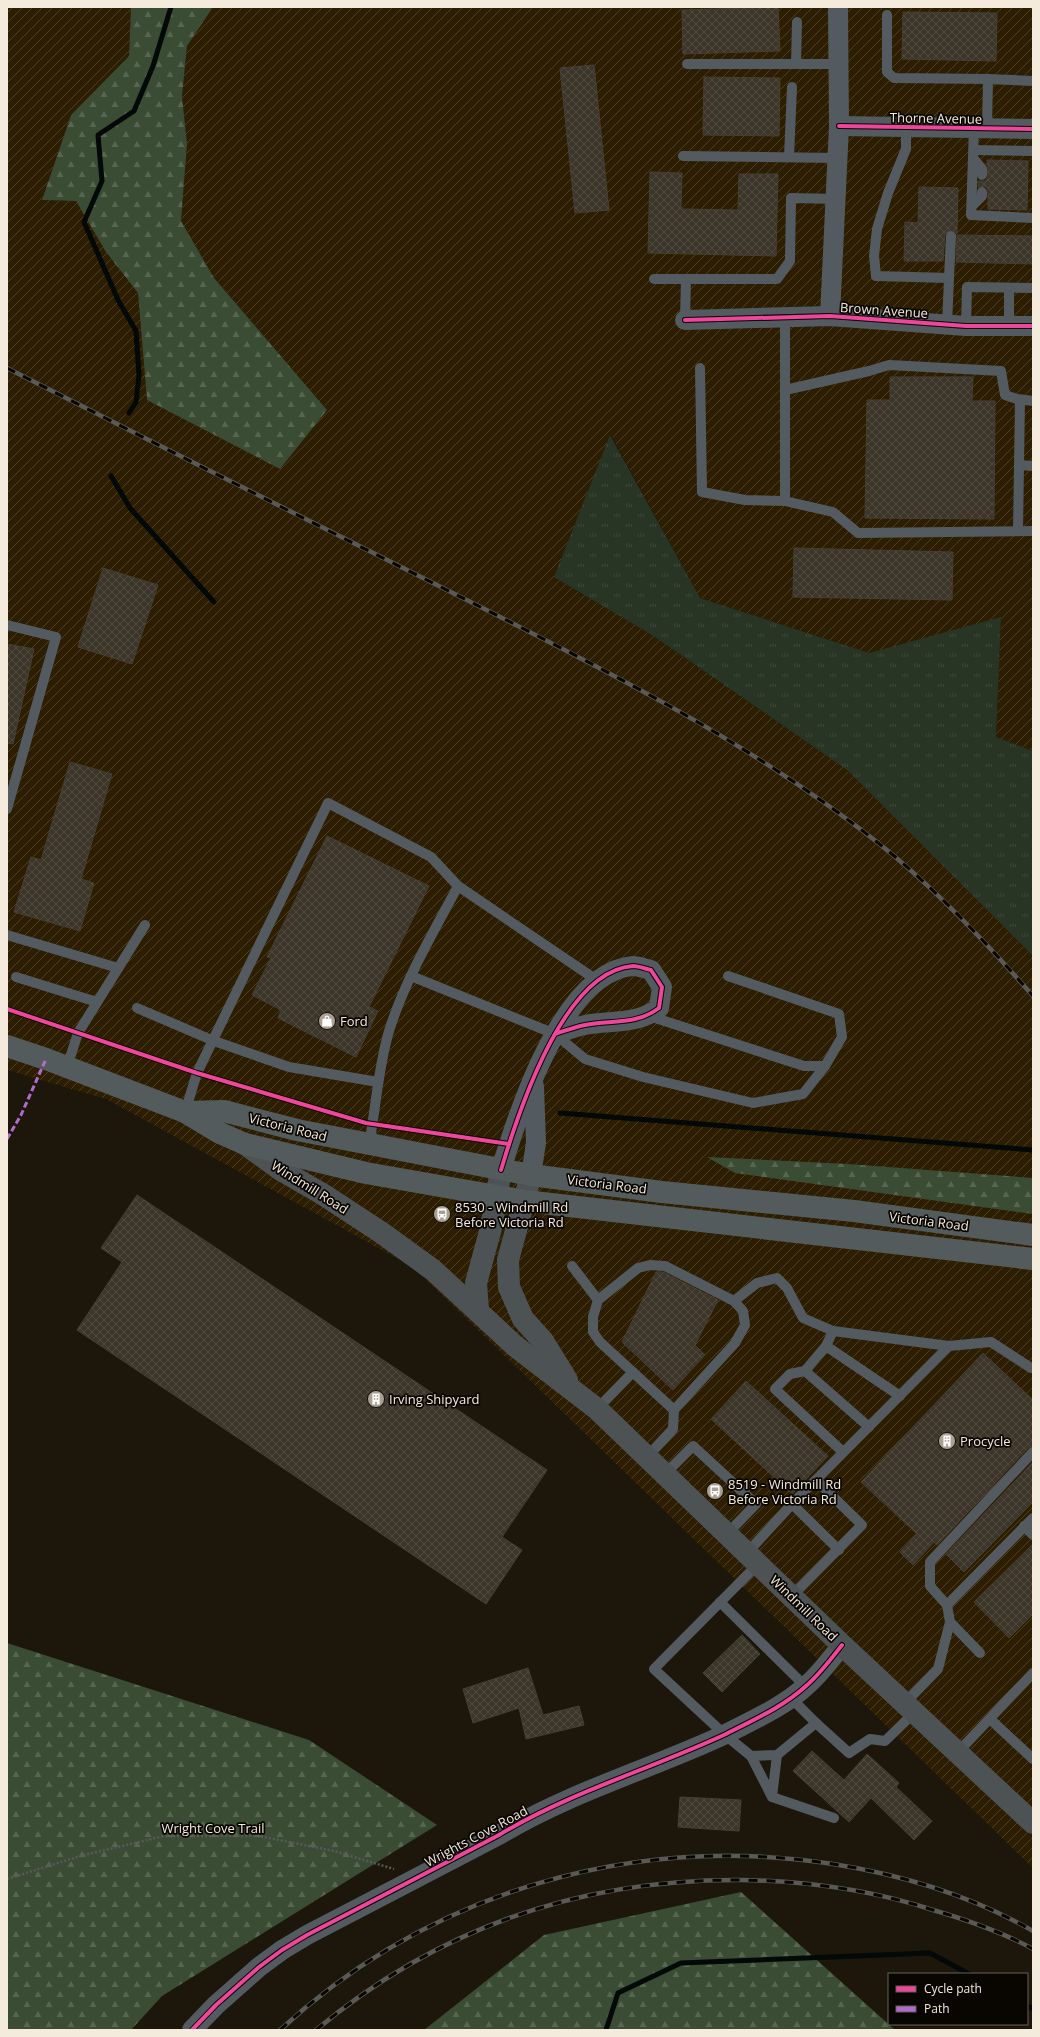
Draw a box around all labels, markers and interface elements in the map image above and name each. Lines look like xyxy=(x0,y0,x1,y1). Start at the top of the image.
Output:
street label: Thorne Avenue xyxy=(890,108,982,128)
street label: Brown Avenue xyxy=(839,298,929,322)
shop icon: Ford xyxy=(317,1011,337,1031)
place label: Ford xyxy=(340,1012,368,1030)
street label: Victoria Road xyxy=(247,1109,329,1145)
street label: Windmill Road xyxy=(268,1156,352,1218)
street label: Victoria Road xyxy=(566,1170,648,1198)
place label: 8530 - Windmill Rd Before Victoria Rd xyxy=(455,1198,568,1231)
bus stop icon: 8530 - Windmill Rd Before Victoria Rd xyxy=(432,1204,452,1224)
street label: Victoria Road xyxy=(888,1207,970,1235)
building icon: Irving Shipyard xyxy=(366,1389,386,1409)
place label: Irving Shipyard xyxy=(389,1390,479,1408)
building icon: Procycle xyxy=(937,1431,957,1451)
place label: Procycle xyxy=(960,1432,1011,1450)
place label: 8519 - Windmill Rd Before Victoria Rd xyxy=(728,1475,841,1508)
bus stop icon: 8519 - Windmill Rd Before Victoria Rd xyxy=(705,1481,725,1501)
street label: Windmill Road xyxy=(766,1571,842,1645)
street label: Wrights Cove Road xyxy=(421,1801,531,1871)
street label: Wright Cove Trail xyxy=(161,1819,265,1837)
legend xyxy=(888,1973,1028,2025)
text: Cycle path xyxy=(924,1980,982,1997)
text: Path xyxy=(924,2000,950,2017)

